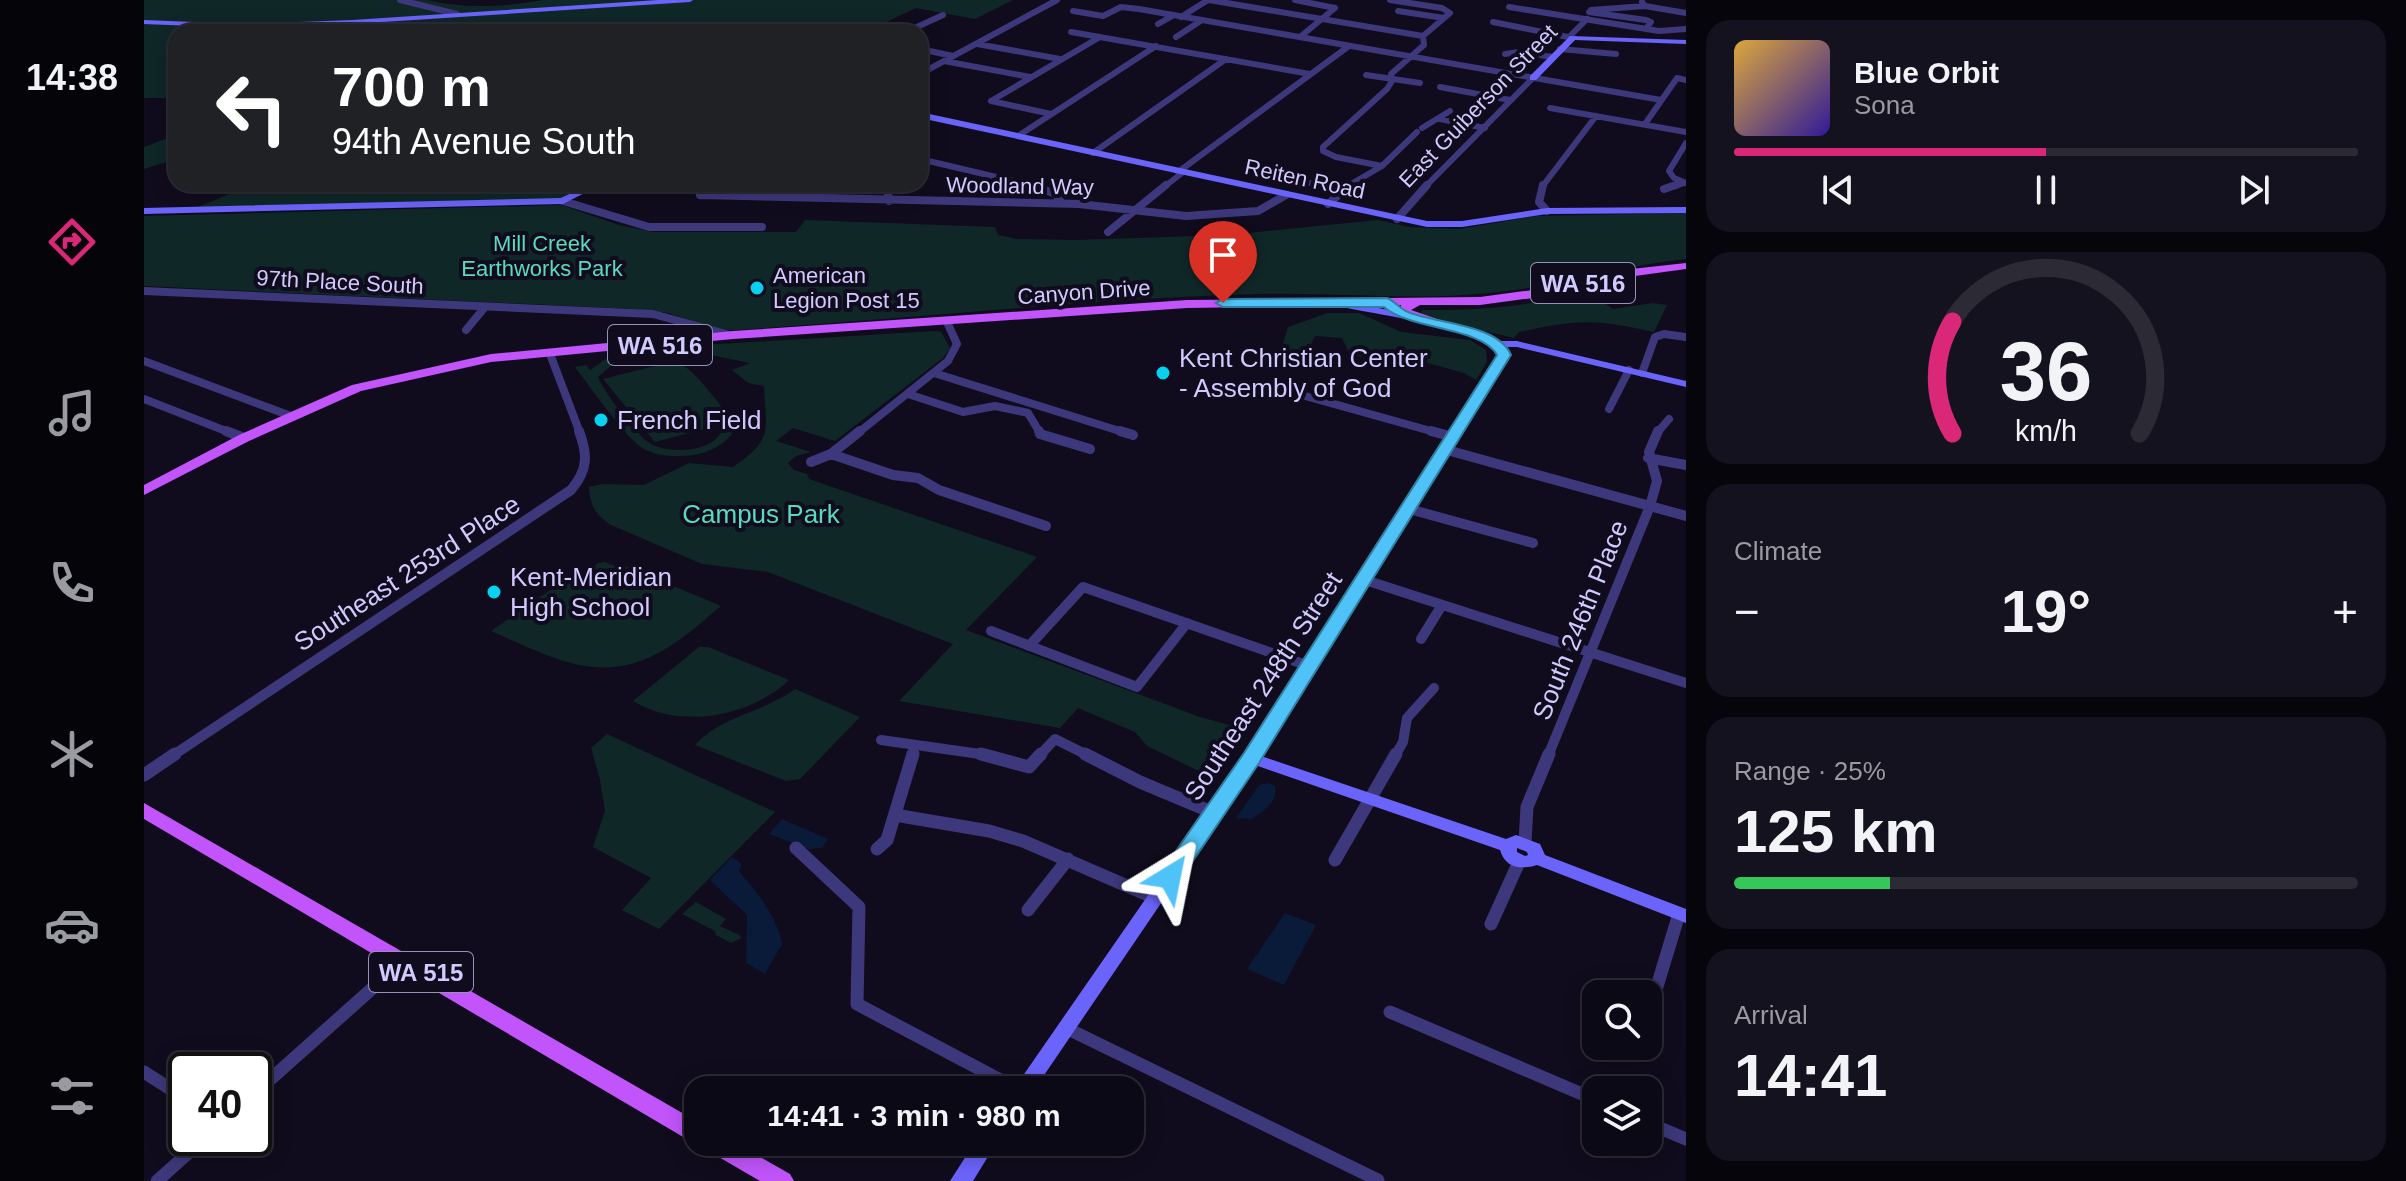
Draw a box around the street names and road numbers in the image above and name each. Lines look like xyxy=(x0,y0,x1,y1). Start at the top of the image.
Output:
street label: East Guiberson Street xyxy=(1394,19,1562,193)
street label: Reiten Road xyxy=(1243,154,1367,204)
street label: Woodland Way xyxy=(946,172,1094,200)
road number: WA 516 xyxy=(1531,263,1635,303)
street label: 97th Place South xyxy=(256,265,424,299)
street label: Canyon Drive xyxy=(1017,275,1151,309)
road number: WA 516 xyxy=(608,325,712,365)
street label: Southeast 253rd Place xyxy=(289,489,525,657)
street label: South 246th Place xyxy=(1526,516,1634,724)
street label: Southeast 248th Street xyxy=(1178,566,1348,806)
road number: WA 515 xyxy=(369,952,473,992)

